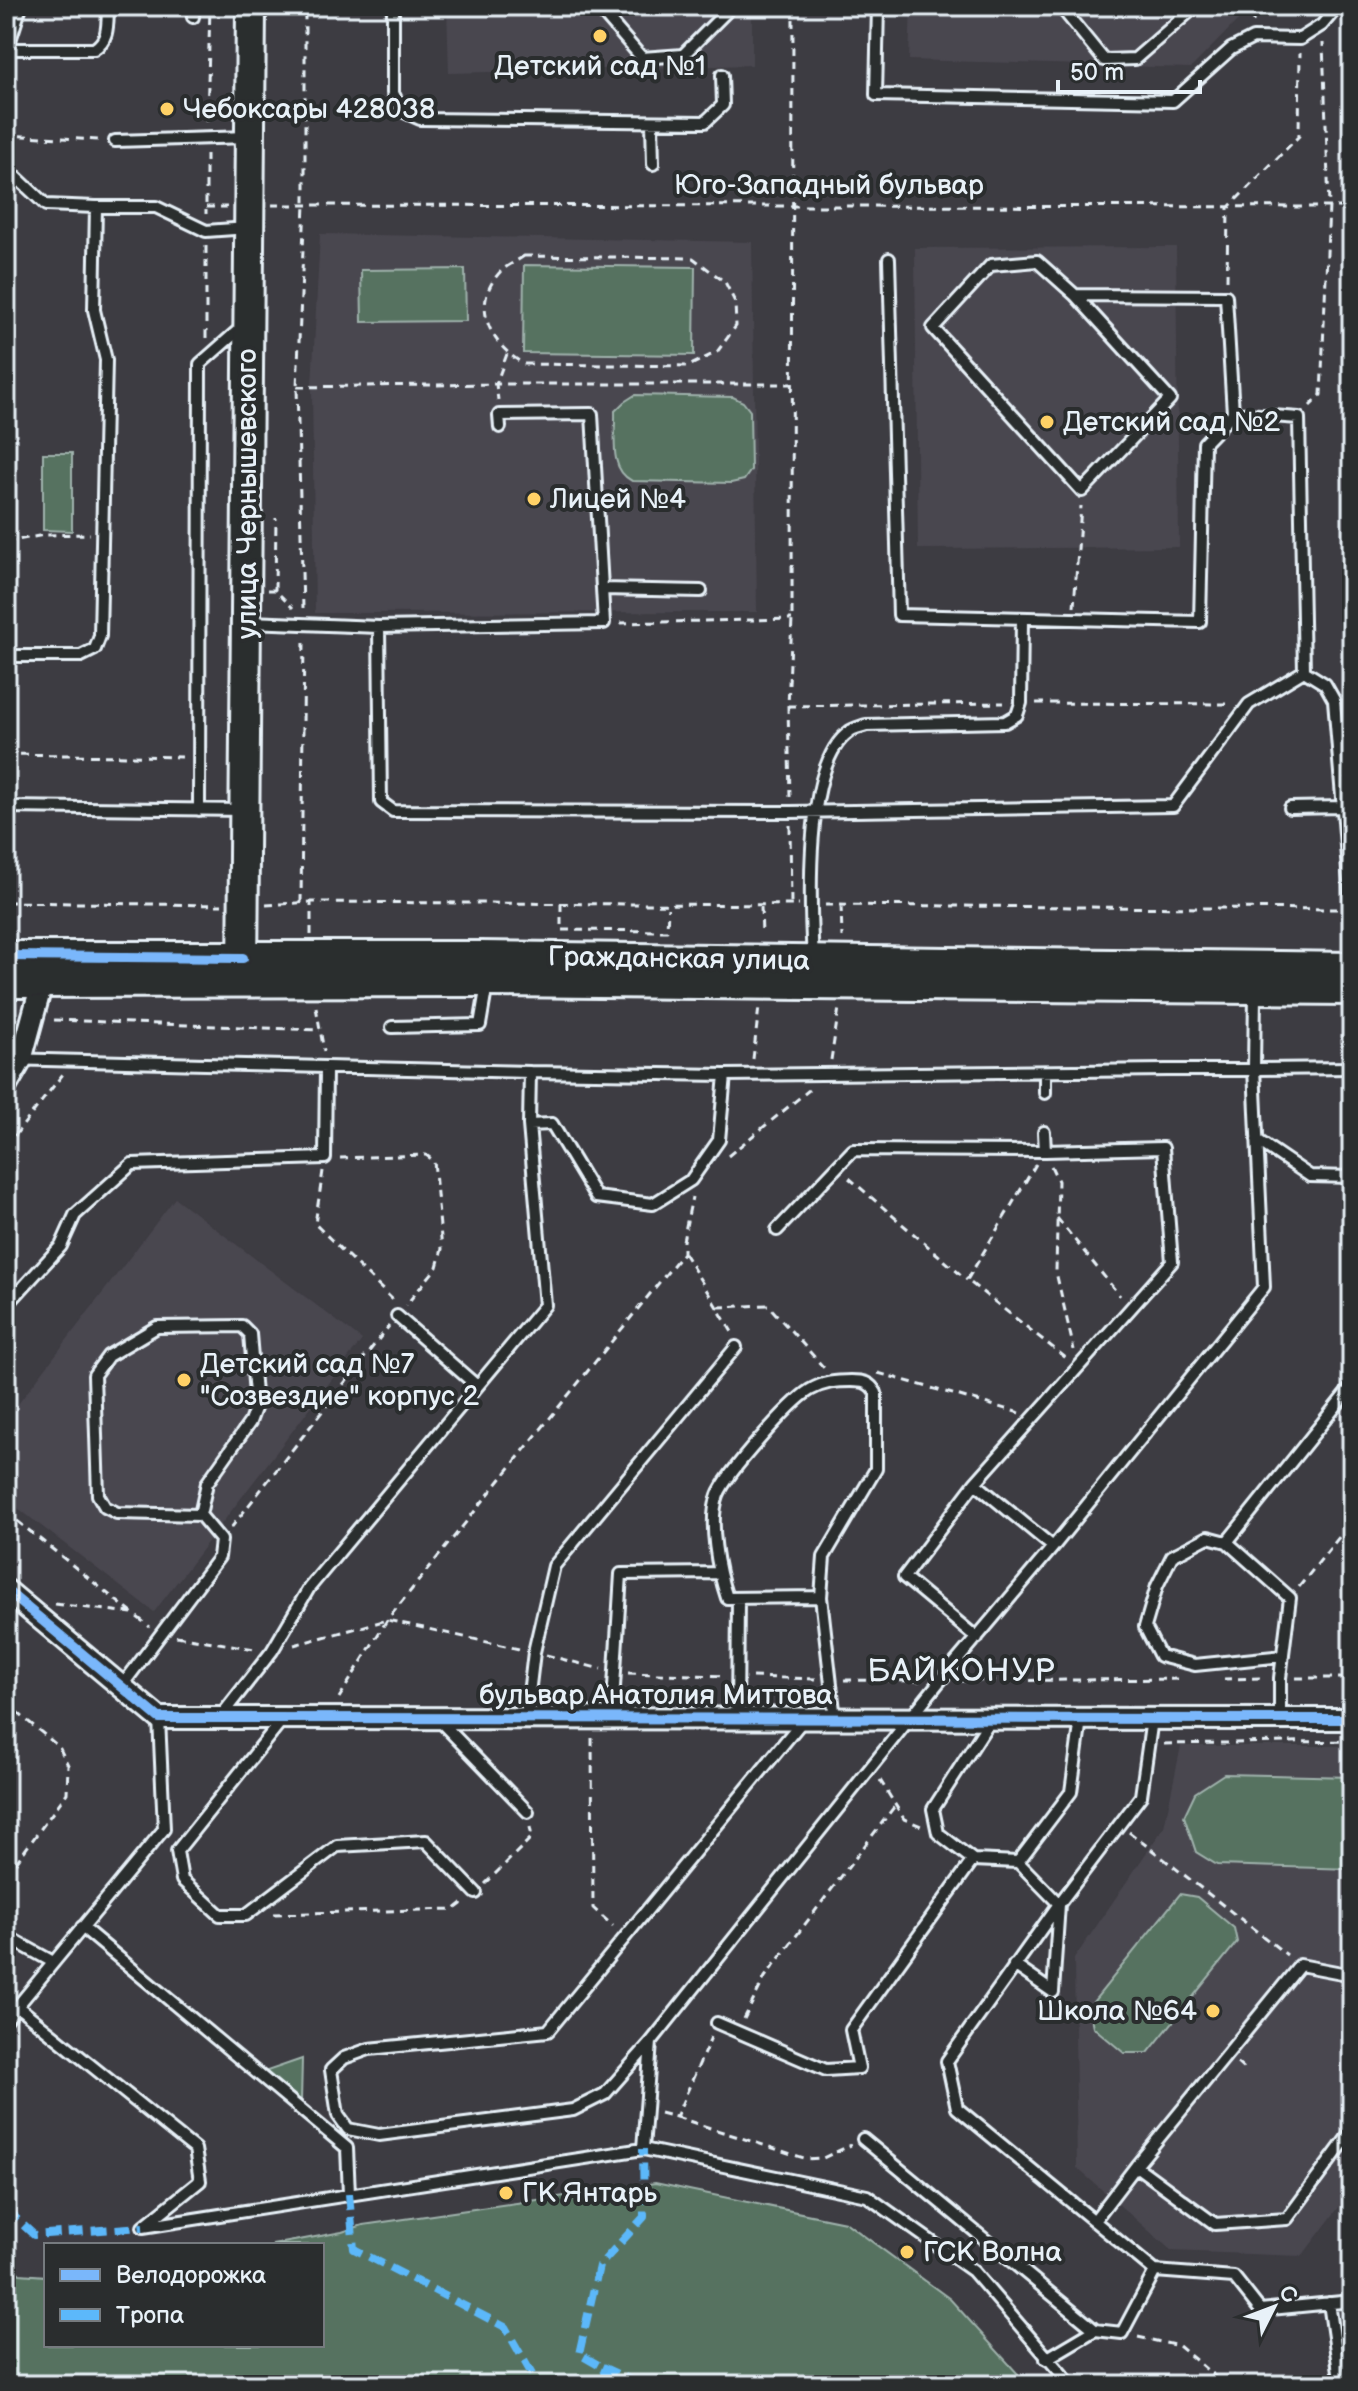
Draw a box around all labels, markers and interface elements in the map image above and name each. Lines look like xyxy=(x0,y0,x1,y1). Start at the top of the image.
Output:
marker: Детский сад №1 xyxy=(591,27,609,45)
scale bar xyxy=(1058,44,1200,94)
place label: Детский сад №1 xyxy=(494,50,706,83)
text: 50 m xyxy=(1070,58,1124,87)
place label: Чебоксары 428038 xyxy=(183,93,435,126)
marker: Чебоксары 428038 xyxy=(158,100,176,118)
street label: Юго-Западный бульвар xyxy=(674,169,984,202)
street label: улица Чернышевского xyxy=(231,349,264,639)
place label: Детский сад №2 xyxy=(1063,406,1281,439)
marker: Детский сад №2 xyxy=(1038,413,1056,431)
place label: Лицей №4 xyxy=(549,483,686,516)
marker: Лицей №4 xyxy=(525,490,543,508)
street label: Гражданская улица xyxy=(548,940,811,978)
place label: Детский сад №7 "Созвездие" корпус 2 xyxy=(200,1348,479,1413)
marker: Детский сад №7 "Созвездие" корпус 2 xyxy=(175,1371,193,1389)
district label: БАЙКОНУР xyxy=(867,1652,1057,1691)
street label: бульвар Анатолия Миттова xyxy=(479,1679,833,1712)
place label: Школа №64 xyxy=(1037,1995,1197,2028)
marker: Школа №64 xyxy=(1204,2002,1222,2020)
place label: ГК Янтарь xyxy=(522,2177,657,2210)
marker: ГК Янтарь xyxy=(497,2184,515,2202)
place label: ГСК Волна xyxy=(923,2236,1062,2269)
legend xyxy=(44,2243,324,2347)
marker: ГСК Волна xyxy=(898,2243,916,2261)
text: Велодорожка xyxy=(116,2261,266,2290)
north arrow xyxy=(1234,2267,1314,2347)
text: С xyxy=(1273,2280,1303,2309)
text: Тропа xyxy=(116,2301,184,2330)

